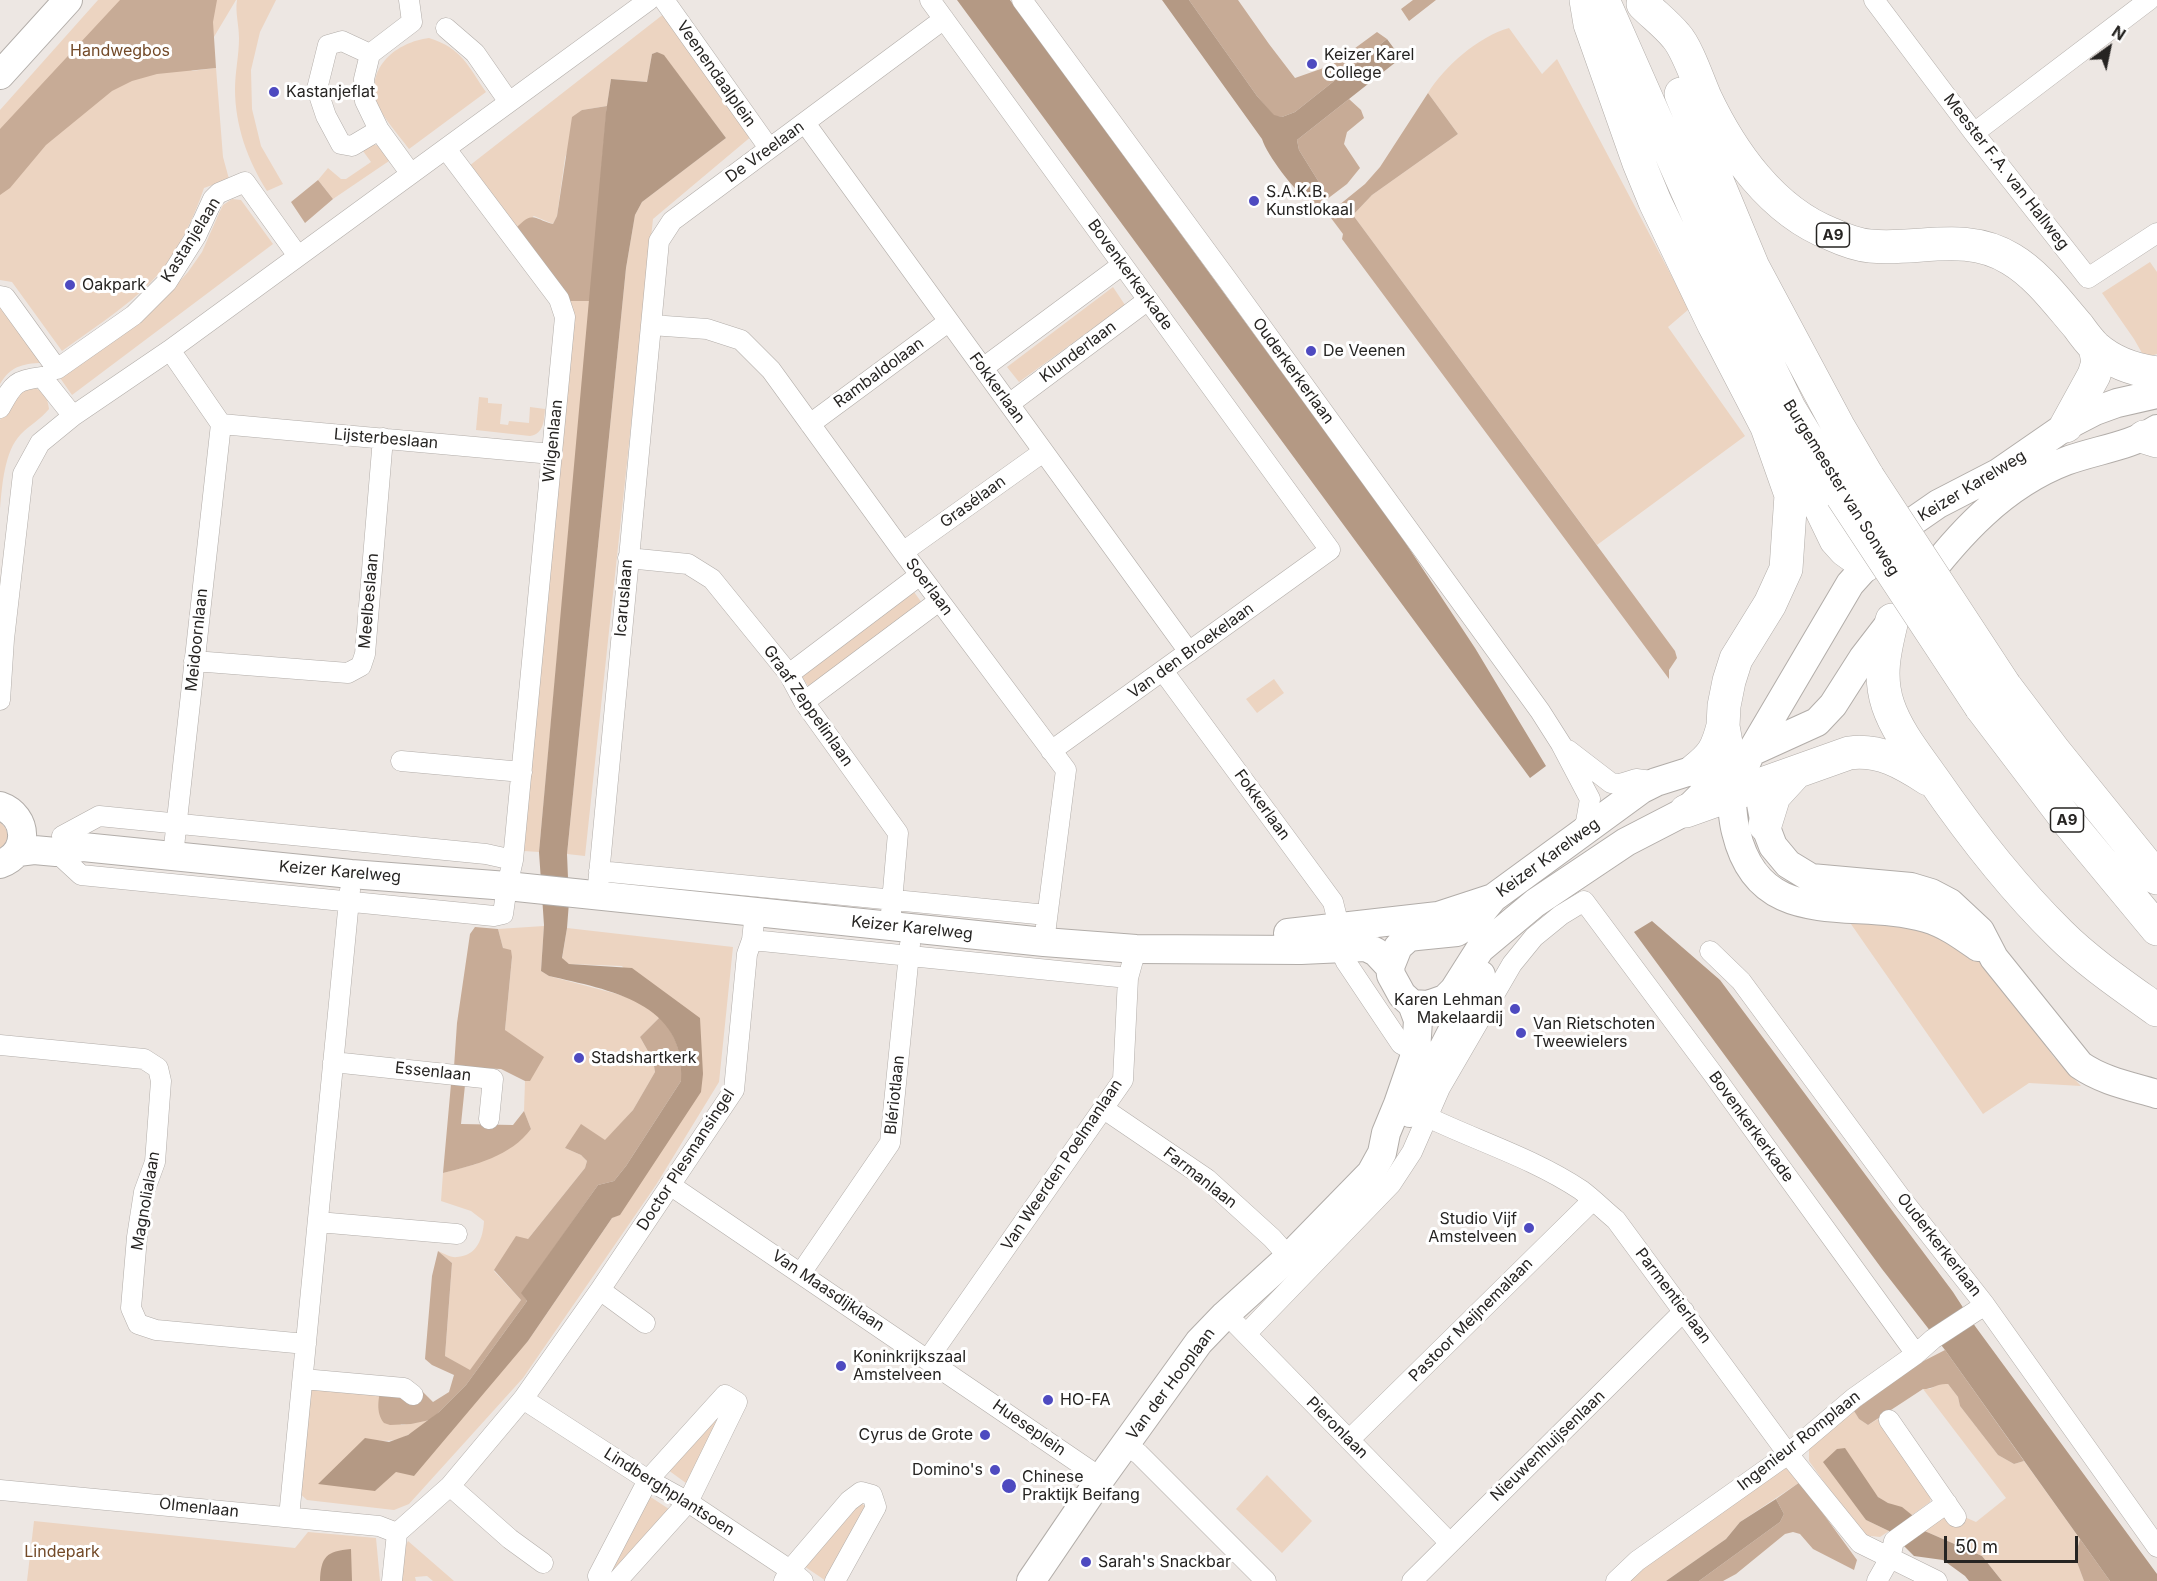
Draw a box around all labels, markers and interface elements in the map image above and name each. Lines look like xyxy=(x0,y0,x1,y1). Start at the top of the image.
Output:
street label: Veenendaalplein xyxy=(672,17,760,131)
north arrow xyxy=(2079,18,2139,78)
text: N xyxy=(2108,21,2129,45)
park label: Handwegbos xyxy=(70,41,170,61)
place label: Keizer Karel College xyxy=(1324,45,1414,83)
marker: Keizer Karel College xyxy=(1305,57,1319,71)
place label: Kastanjeflat xyxy=(286,82,375,102)
marker: Kastanjeflat xyxy=(267,85,281,99)
street label: Meester F.A. van Hallweg xyxy=(1939,90,2073,254)
street label: De Vreelaan xyxy=(722,117,808,187)
place label: S.A.K.B. Kunstlokaal xyxy=(1266,182,1353,220)
street label: Kastanjelaan xyxy=(157,194,225,286)
marker: S.A.K.B. Kunstlokaal xyxy=(1247,194,1261,208)
street label: Bovenkerkerkade xyxy=(1083,216,1177,334)
road number: A9 xyxy=(1816,223,1850,247)
place label: Oakpark xyxy=(82,275,146,295)
marker: Oakpark xyxy=(63,278,77,292)
street label: Ouderkerkerlaan xyxy=(1248,314,1338,428)
street label: Klunderlaan xyxy=(1036,317,1120,387)
street label: Rambaldolaan xyxy=(830,334,928,412)
place label: De Veenen xyxy=(1323,341,1405,361)
marker: De Veenen xyxy=(1304,344,1318,358)
street label: Fokkerlaan xyxy=(965,349,1029,427)
street label: Burgemeester van Sonweg xyxy=(1779,396,1903,580)
street label: Wilgenlaan xyxy=(539,399,567,483)
street label: Lijsterbeslaan xyxy=(333,425,439,453)
street label: Keizer Karelweg xyxy=(1915,446,2029,526)
street label: Grasélaan xyxy=(937,472,1009,532)
street label: Meelbeslaan xyxy=(355,552,383,650)
street label: Soerlaan xyxy=(901,555,957,619)
street label: Icaruslaan xyxy=(611,558,637,638)
street label: Meidoornlaan xyxy=(182,587,212,693)
street label: Van den Broekelaan xyxy=(1125,599,1257,703)
street label: Graaf Zeppelinlaan xyxy=(759,642,857,770)
street label: Fokkerlaan xyxy=(1230,766,1294,844)
road number: A9 xyxy=(2050,808,2084,832)
street label: Keizer Karelweg xyxy=(1493,814,1603,902)
street label: Keizer Karelweg xyxy=(278,857,402,887)
street label: Keizer Karelweg xyxy=(850,912,974,944)
place label: Karen Lehman Makelaardij xyxy=(1394,990,1503,1028)
marker: Karen Lehman Makelaardij xyxy=(1508,1002,1522,1016)
place label: Van Rietschoten Tweewielers xyxy=(1533,1014,1655,1052)
marker: Van Rietschoten Tweewielers xyxy=(1514,1026,1528,1040)
place label: Stadshartkerk xyxy=(591,1048,697,1068)
marker: Stadshartkerk xyxy=(572,1051,586,1065)
street label: Blériotlaan xyxy=(881,1054,909,1136)
street label: Essenlaan xyxy=(394,1058,472,1086)
street label: Bovenkerkerkade xyxy=(1704,1068,1798,1186)
street label: Van Weerden Poelmanlaan xyxy=(997,1076,1127,1254)
street label: Doctor Plesmansingel xyxy=(633,1086,739,1234)
street label: Farmanlaan xyxy=(1159,1143,1241,1213)
street label: Magnolialaan xyxy=(128,1150,164,1252)
street label: Ouderkerkerlaan xyxy=(1893,1189,1985,1301)
place label: Studio Vijf Amstelveen xyxy=(1428,1209,1517,1247)
marker: Studio Vijf Amstelveen xyxy=(1522,1221,1536,1235)
street label: Parmentierlaan xyxy=(1631,1245,1715,1347)
street label: Van Maasdijklaan xyxy=(768,1246,888,1336)
street label: Pastoor Meijnemalaan xyxy=(1405,1254,1537,1386)
street label: Van der Hooplaan xyxy=(1123,1324,1219,1444)
place label: Koninkrijkszaal Amstelveen xyxy=(853,1347,966,1385)
marker: Koninkrijkszaal Amstelveen xyxy=(834,1359,848,1373)
street label: Nieuwenhuijsenlaan xyxy=(1487,1386,1609,1506)
street label: Ingenieur Romplaan xyxy=(1734,1387,1864,1495)
place label: HO-FA xyxy=(1060,1390,1111,1410)
marker: HO-FA xyxy=(1041,1393,1055,1407)
street label: Pieronlaan xyxy=(1302,1393,1372,1463)
street label: Hueseplein xyxy=(989,1396,1069,1460)
place label: Cyrus de Grote xyxy=(859,1425,973,1445)
marker: Cyrus de Grote xyxy=(978,1428,992,1442)
street label: Lindberghplantsoen xyxy=(600,1444,738,1540)
place label: Domino's xyxy=(912,1460,983,1480)
marker: Domino's xyxy=(988,1463,1002,1477)
place label: Chinese Praktijk Beifang xyxy=(1022,1467,1140,1505)
marker: Chinese Praktijk Beifang xyxy=(1000,1477,1018,1495)
street label: Olmenlaan xyxy=(158,1494,240,1522)
scale bar xyxy=(1947,1524,2080,1562)
text: 50 m xyxy=(1955,1536,1998,1557)
park label: Lindepark xyxy=(24,1542,100,1562)
place label: Sarah's Snackbar xyxy=(1098,1552,1231,1572)
marker: Sarah's Snackbar xyxy=(1079,1555,1093,1569)

